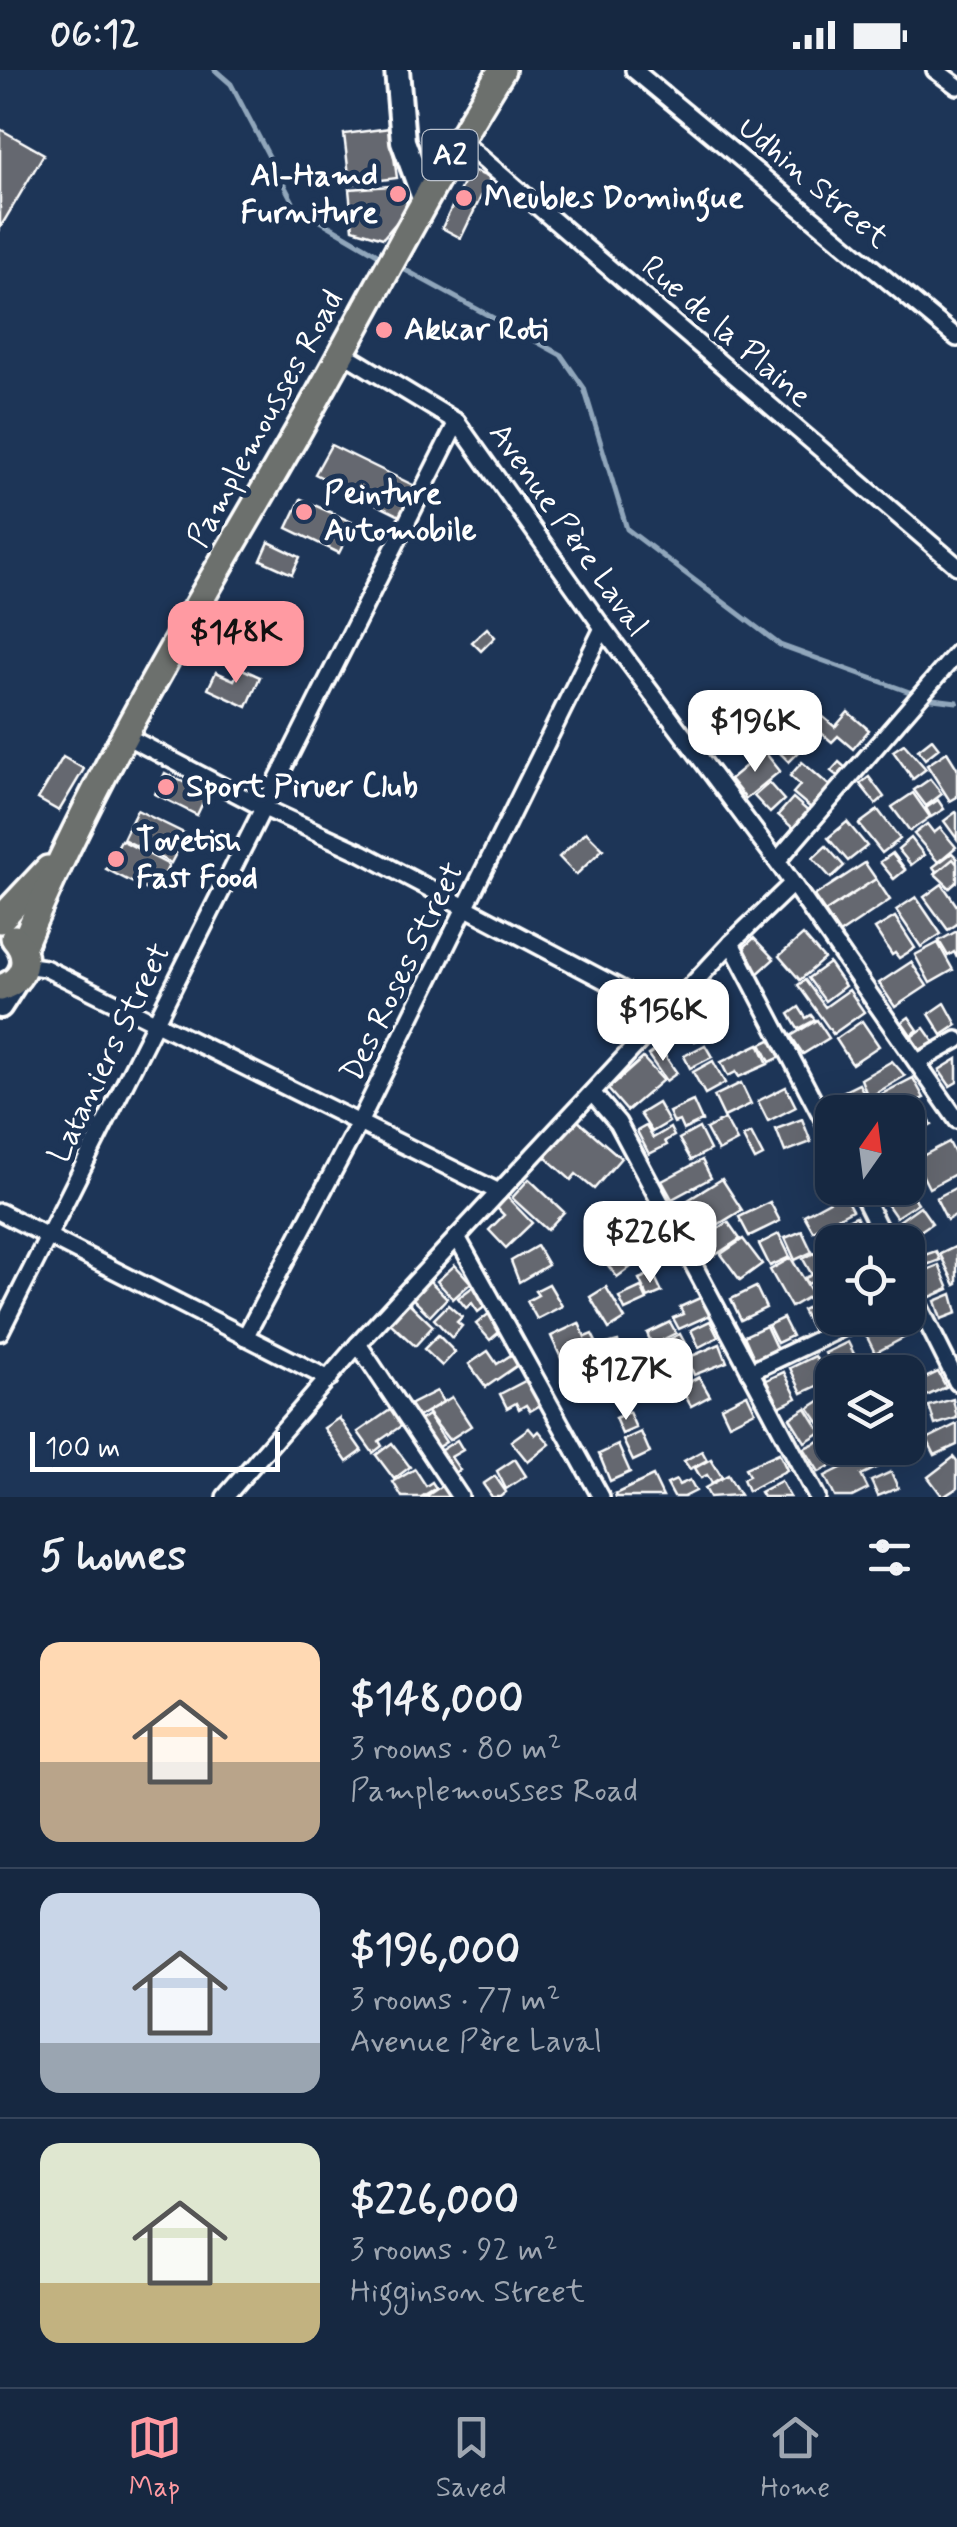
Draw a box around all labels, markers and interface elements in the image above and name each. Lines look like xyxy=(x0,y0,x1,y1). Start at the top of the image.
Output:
text: 06:12 xyxy=(50,11,139,60)
street label: Udhin Street xyxy=(729,107,897,259)
road number: A2 xyxy=(422,130,478,180)
place label: Al-Hamd Furniture xyxy=(241,155,378,234)
place label: Meubles Domingue xyxy=(484,177,744,223)
marker: Al-Hamd Furniture xyxy=(387,183,409,205)
marker: Meubles Domingue xyxy=(453,187,475,209)
street label: Rue de la Plaine xyxy=(632,246,820,418)
street label: Pamplemousses Road xyxy=(178,283,354,555)
place label: Akkar Roti xyxy=(404,309,548,351)
marker: Akkar Roti xyxy=(373,319,395,341)
street label: Avenue Père Laval xyxy=(479,415,657,645)
place label: Peinture Automobile xyxy=(324,473,477,552)
marker: Peinture Automobile xyxy=(293,501,315,523)
pin: $148K xyxy=(166,601,306,686)
text: $148K xyxy=(190,612,282,654)
pin: $196K xyxy=(685,690,825,775)
text: $196K xyxy=(710,701,800,743)
place label: Sport Piruer Club xyxy=(186,766,418,808)
marker: Sport Piruer Club xyxy=(155,776,177,798)
place label: Tovetish Fast Food xyxy=(136,820,258,899)
marker: Tovetish Fast Food xyxy=(105,848,127,870)
street label: Des Roses Street xyxy=(332,855,474,1089)
street label: Lataniers Street xyxy=(39,936,181,1170)
pin: $156K xyxy=(593,979,733,1064)
text: $156K xyxy=(619,990,707,1032)
north arrow xyxy=(815,1095,925,1205)
map controls xyxy=(815,1095,925,1465)
pin: $226K xyxy=(580,1201,720,1286)
text: $226K xyxy=(605,1212,695,1254)
button: locate xyxy=(815,1225,925,1335)
pin: $127K xyxy=(556,1338,696,1423)
text: $127K xyxy=(581,1349,671,1391)
button: layers xyxy=(815,1355,925,1465)
scale bar xyxy=(30,1427,280,1472)
text: 100 m xyxy=(45,1431,120,1468)
text: 5 homes xyxy=(40,1530,186,1585)
icon: filters xyxy=(862,1530,917,1585)
text: $148,000 xyxy=(350,1673,524,1728)
icon: home xyxy=(120,1682,240,1802)
text: 3 rooms · 80 m² xyxy=(350,1728,561,1770)
text: Pamplemousses Road xyxy=(350,1770,638,1812)
text: $196,000 xyxy=(350,1924,520,1979)
icon: home xyxy=(120,1933,240,2053)
text: 3 rooms · 77 m² xyxy=(350,1979,561,2021)
text: Avenue Père Laval xyxy=(350,2021,602,2063)
text: $226,000 xyxy=(350,2174,519,2229)
icon: home xyxy=(120,2183,240,2303)
text: 3 rooms · 92 m² xyxy=(350,2229,558,2271)
text: Higginson Street xyxy=(350,2271,585,2313)
tab: Map xyxy=(127,2410,182,2507)
tab: Saved xyxy=(436,2410,507,2507)
tab: Home xyxy=(760,2410,830,2507)

